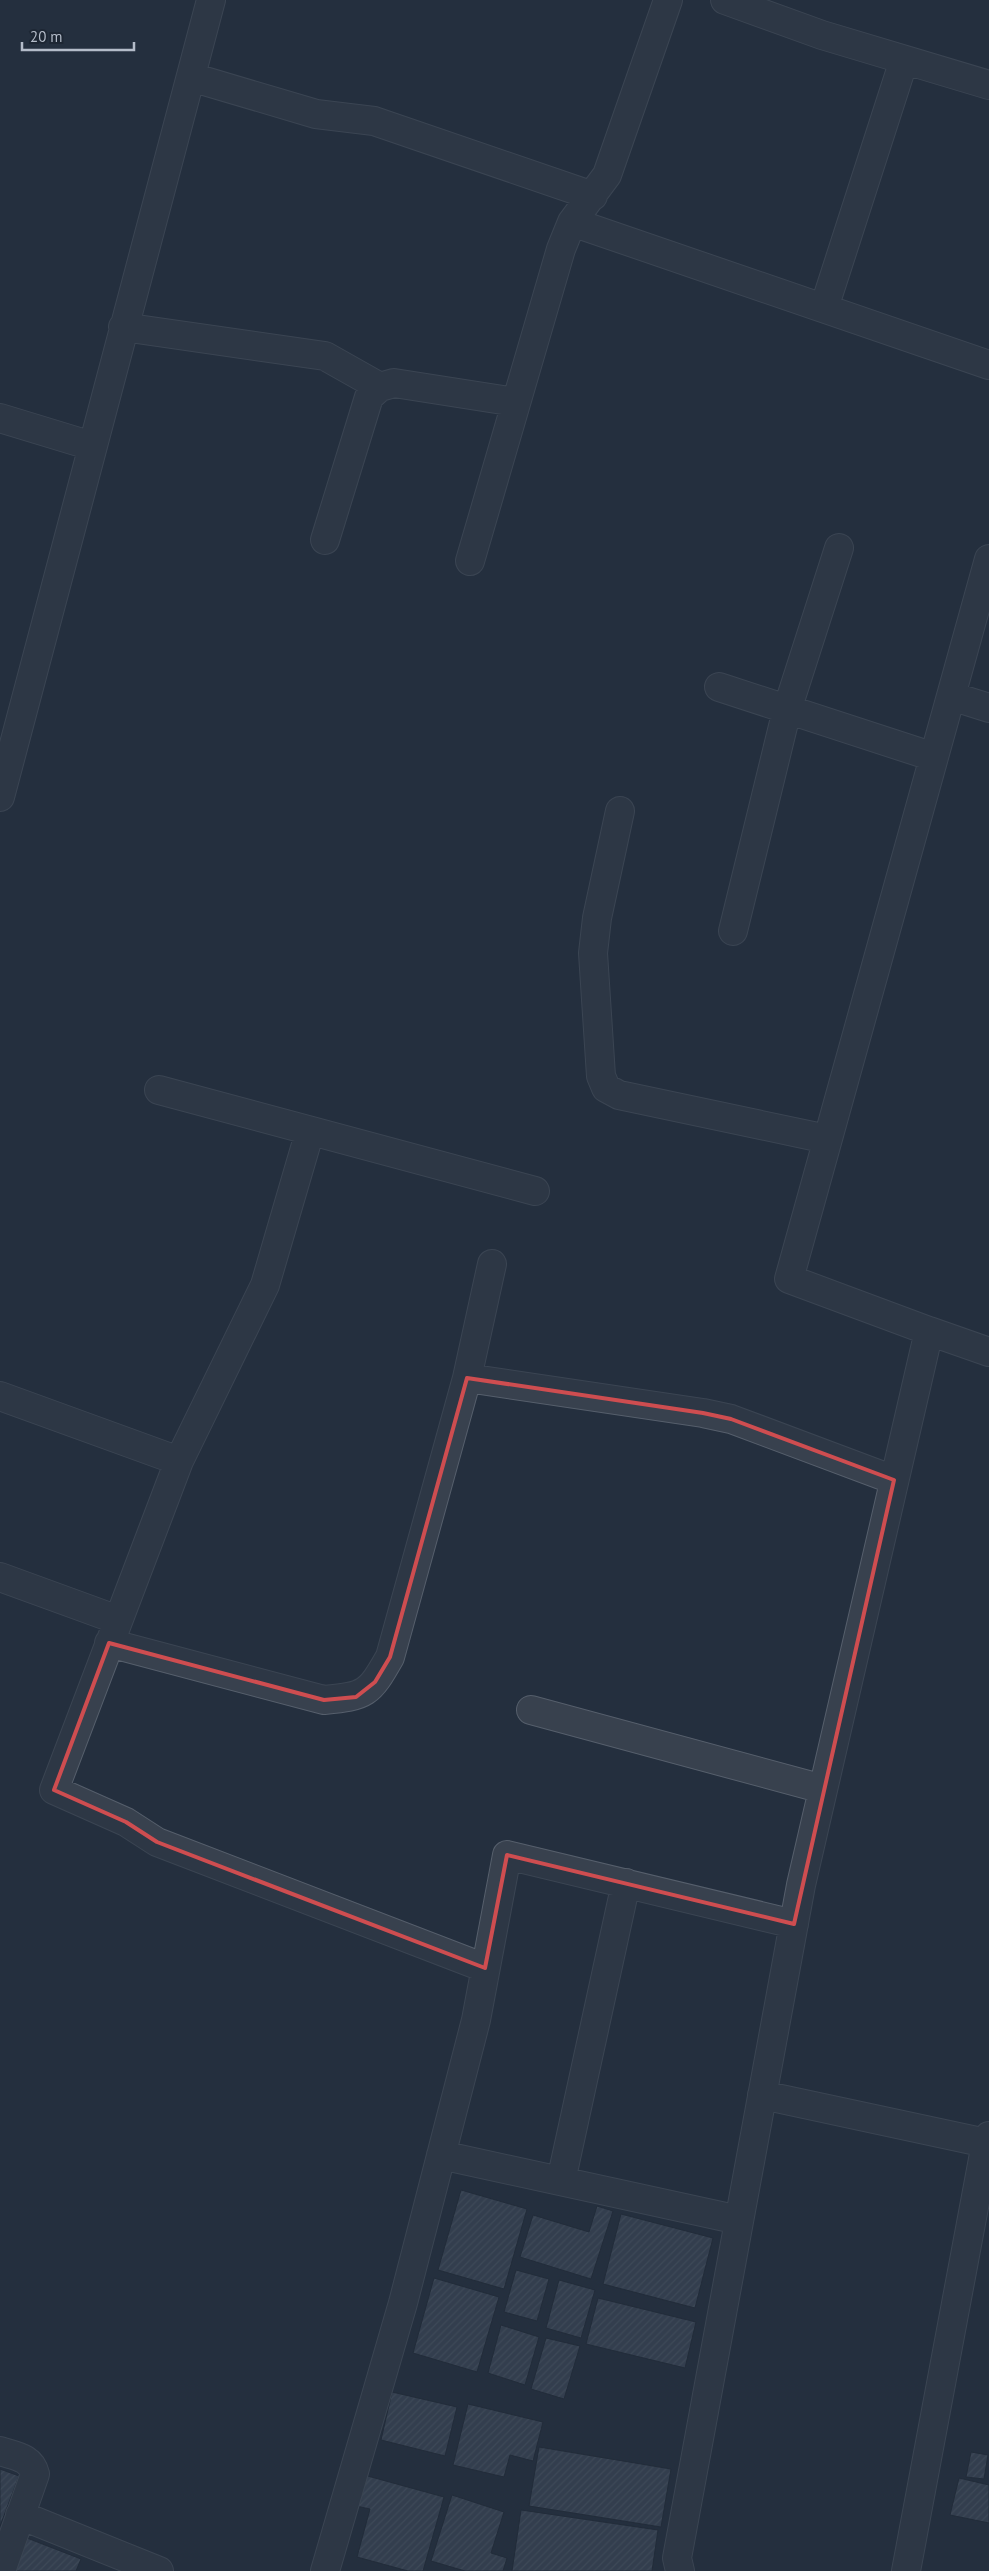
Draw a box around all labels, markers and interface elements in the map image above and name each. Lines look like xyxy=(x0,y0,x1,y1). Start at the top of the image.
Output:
scale bar xyxy=(22,20,135,52)
text: 20 m xyxy=(30,27,63,46)

